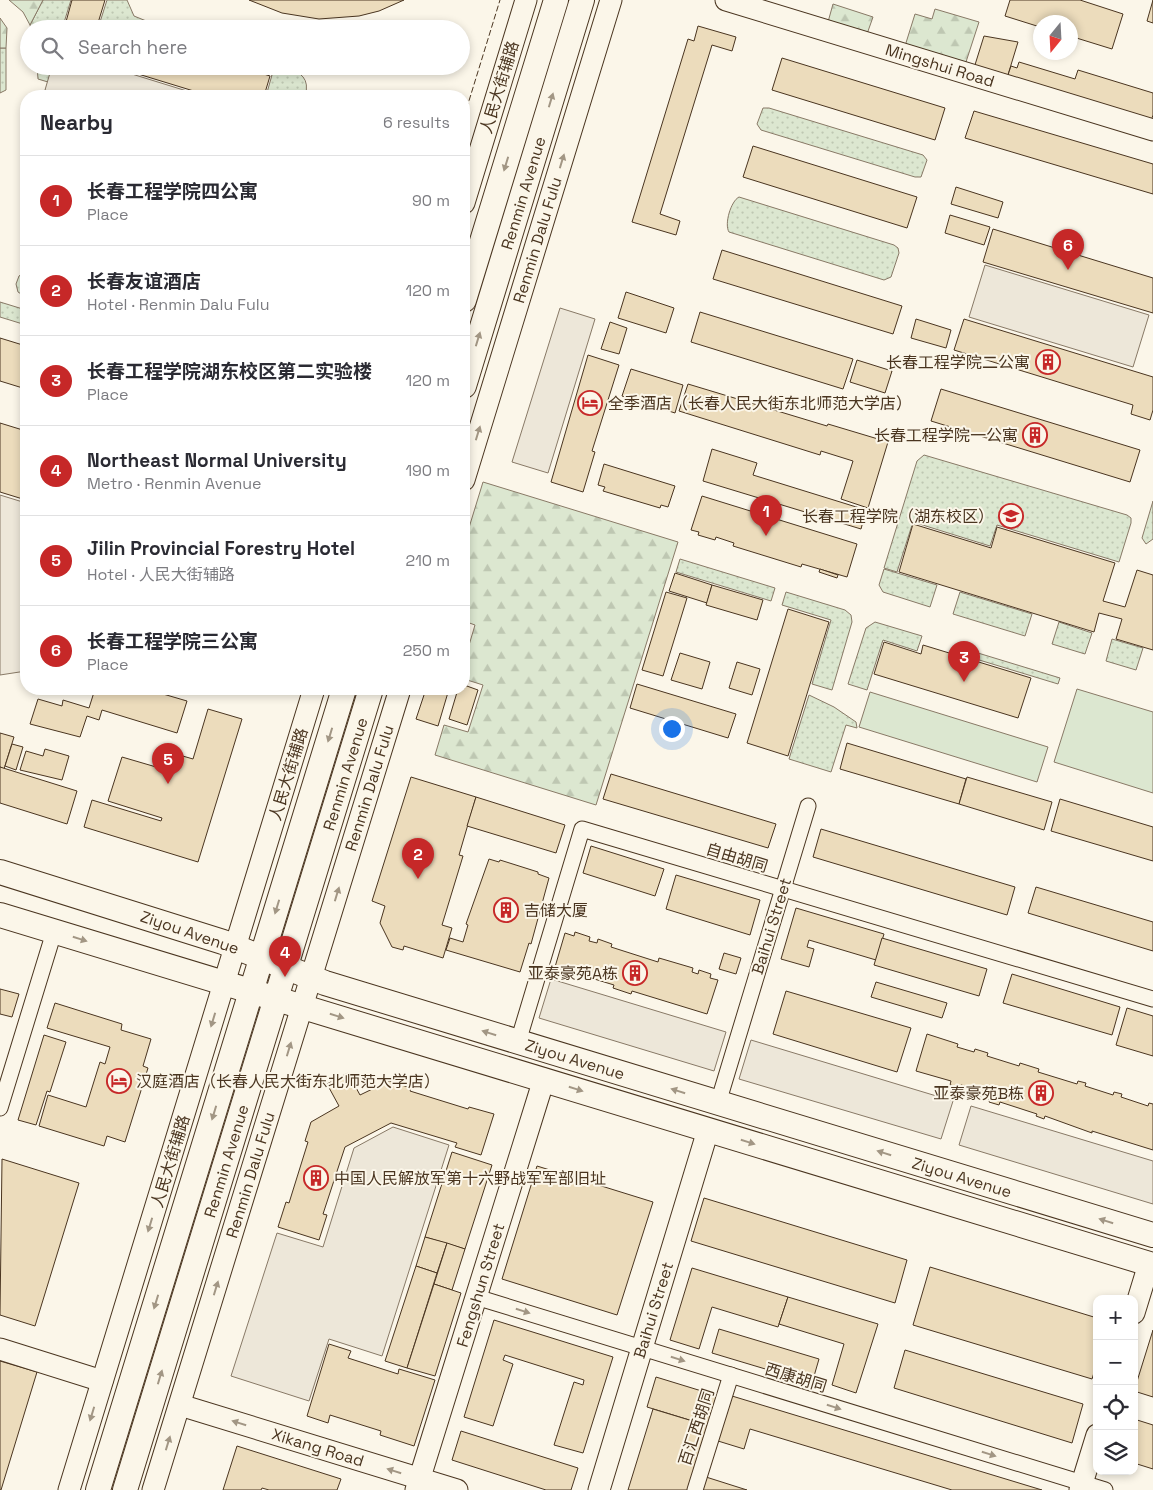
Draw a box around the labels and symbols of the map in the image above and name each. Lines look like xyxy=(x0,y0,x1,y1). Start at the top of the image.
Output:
north arrow xyxy=(1033,15,1078,60)
street label: 人民大街辅路 xyxy=(475,38,524,136)
street label: Mingshui Road xyxy=(883,39,997,92)
one-way arrow xyxy=(548,92,556,107)
street label: Renmin Avenue xyxy=(496,134,551,252)
one-way arrow xyxy=(558,153,566,168)
one-way arrow xyxy=(501,156,509,171)
street label: Renmin Dalu Fulu xyxy=(508,175,567,306)
pin: 6 xyxy=(1052,229,1084,270)
one-way arrow xyxy=(475,332,482,347)
building icon: 长春工程学院二公寓 xyxy=(1035,349,1061,375)
place label: 长春工程学院二公寓 xyxy=(886,352,1030,373)
hotel icon: 全季酒店（长春人民大街东北师范大学店） xyxy=(577,390,603,416)
place label: 全季酒店（长春人民大街东北师范大学店） xyxy=(608,393,912,414)
building icon: 长春工程学院一公寓 xyxy=(1022,422,1048,448)
place label: 长春工程学院一公寓 xyxy=(874,425,1018,446)
one-way arrow xyxy=(475,426,482,441)
pin: 1 xyxy=(750,495,782,536)
school or university icon: 长春工程学院（湖东校区） xyxy=(998,503,1024,529)
place label: 长春工程学院（湖东校区） xyxy=(802,506,994,527)
pin: 3 xyxy=(948,641,980,682)
street label: Renmin Avenue xyxy=(318,715,373,833)
your location xyxy=(659,716,685,742)
street label: Renmin Dalu Fulu xyxy=(340,723,399,854)
street label: 人民大街辅路 xyxy=(264,725,313,823)
one-way arrow xyxy=(325,728,333,743)
pin: 5 xyxy=(152,743,184,784)
pin: 2 xyxy=(402,838,434,879)
street label: 自由胡同 xyxy=(703,838,771,877)
street label: Baihui Street xyxy=(747,875,796,977)
one-way arrow xyxy=(333,886,341,901)
building icon: 吉储大厦 xyxy=(493,897,519,923)
one-way arrow xyxy=(272,900,280,915)
place label: 吉储大厦 xyxy=(524,900,588,921)
street label: Ziyou Avenue xyxy=(138,906,242,959)
one-way arrow xyxy=(73,936,88,944)
pin: 4 xyxy=(269,936,301,977)
building icon: 亚泰豪苑A栋 xyxy=(622,960,648,986)
place label: 亚泰豪苑A栋 xyxy=(528,963,618,984)
one-way arrow xyxy=(208,1012,216,1027)
one-way arrow xyxy=(329,1013,344,1020)
one-way arrow xyxy=(482,1029,497,1037)
street label: Ziyou Avenue xyxy=(523,1034,627,1085)
one-way arrow xyxy=(286,1042,294,1057)
hotel icon: 汉庭酒店（长春人民大街东北师范大学店） xyxy=(106,1068,132,1094)
place label: 汉庭酒店（长春人民大街东北师范大学店） xyxy=(136,1071,440,1092)
building icon: 亚泰豪苑B栋 xyxy=(1028,1080,1054,1106)
place label: 亚泰豪苑B栋 xyxy=(933,1083,1024,1104)
one-way arrow xyxy=(568,1086,583,1093)
one-way arrow xyxy=(671,1086,686,1094)
street label: Renmin Avenue xyxy=(199,1102,254,1220)
one-way arrow xyxy=(209,1106,217,1121)
street label: Renmin Dalu Fulu xyxy=(221,1110,280,1241)
street label: 人民大街辅路 xyxy=(146,1112,195,1210)
one-way arrow xyxy=(740,1138,755,1146)
one-way arrow xyxy=(876,1149,891,1157)
street label: Ziyou Avenue xyxy=(910,1152,1014,1203)
building icon: 中国人民解放军第十六野战军军部旧址 xyxy=(303,1165,329,1191)
place label: 中国人民解放军第十六野战军军部旧址 xyxy=(334,1168,606,1189)
one-way arrow xyxy=(1099,1217,1114,1225)
one-way arrow xyxy=(145,1218,153,1233)
street label: Fengshun Street xyxy=(452,1220,509,1350)
street label: Baihui Street xyxy=(629,1259,678,1361)
one-way arrow xyxy=(212,1280,220,1295)
one-way arrow xyxy=(151,1294,159,1309)
one-way arrow xyxy=(516,1307,531,1315)
one-way arrow xyxy=(671,1355,686,1363)
street label: 西康胡同 xyxy=(762,1358,830,1397)
one-way arrow xyxy=(156,1369,164,1384)
street label: 百汇西胡同 xyxy=(674,1386,719,1468)
one-way arrow xyxy=(826,1403,841,1411)
one-way arrow xyxy=(88,1407,95,1422)
one-way arrow xyxy=(231,1418,246,1426)
street label: Xikang Road xyxy=(269,1424,366,1471)
one-way arrow xyxy=(164,1436,172,1451)
one-way arrow xyxy=(982,1451,997,1459)
one-way arrow xyxy=(386,1466,401,1474)

